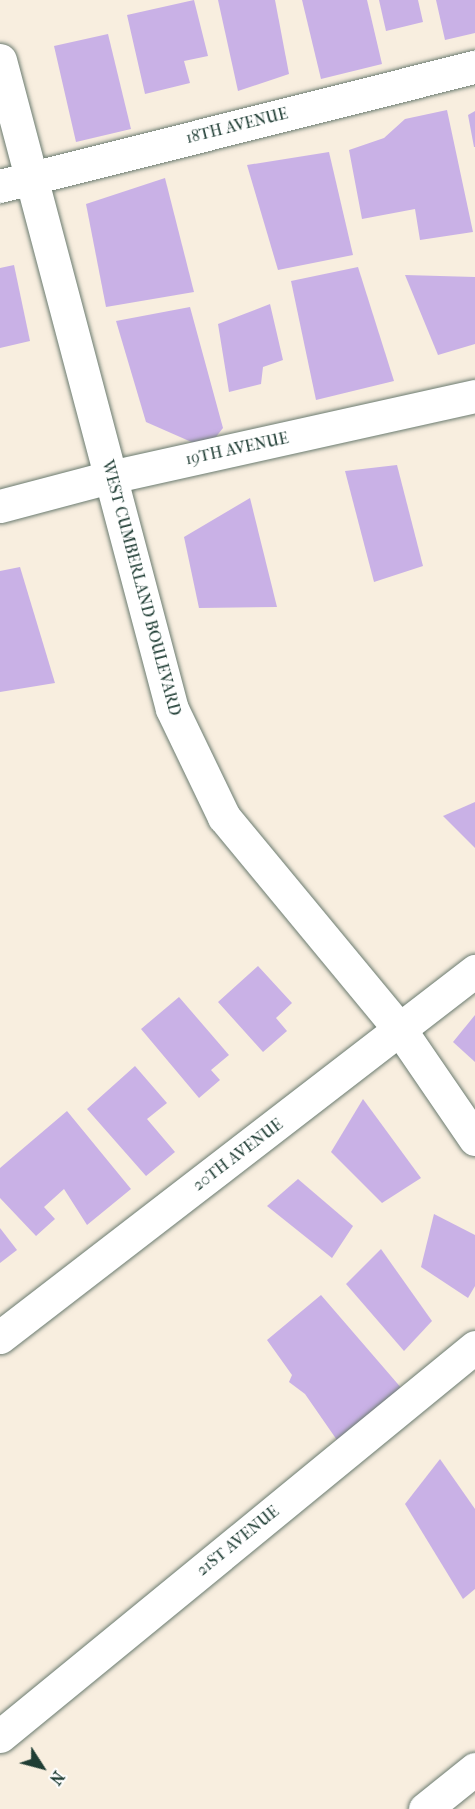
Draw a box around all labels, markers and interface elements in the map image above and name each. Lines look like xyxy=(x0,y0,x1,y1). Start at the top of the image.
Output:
street label: 18TH AVENUE xyxy=(184,104,290,148)
street label: 19TH AVENUE xyxy=(184,429,290,469)
street label: WEST CUMBERLAND BOULEVARD xyxy=(98,458,184,718)
street label: 20TH AVENUE xyxy=(189,1115,287,1195)
street label: 21ST AVENUE xyxy=(193,1502,283,1580)
north arrow xyxy=(12,1737,72,1797)
text: N xyxy=(46,1767,68,1788)

